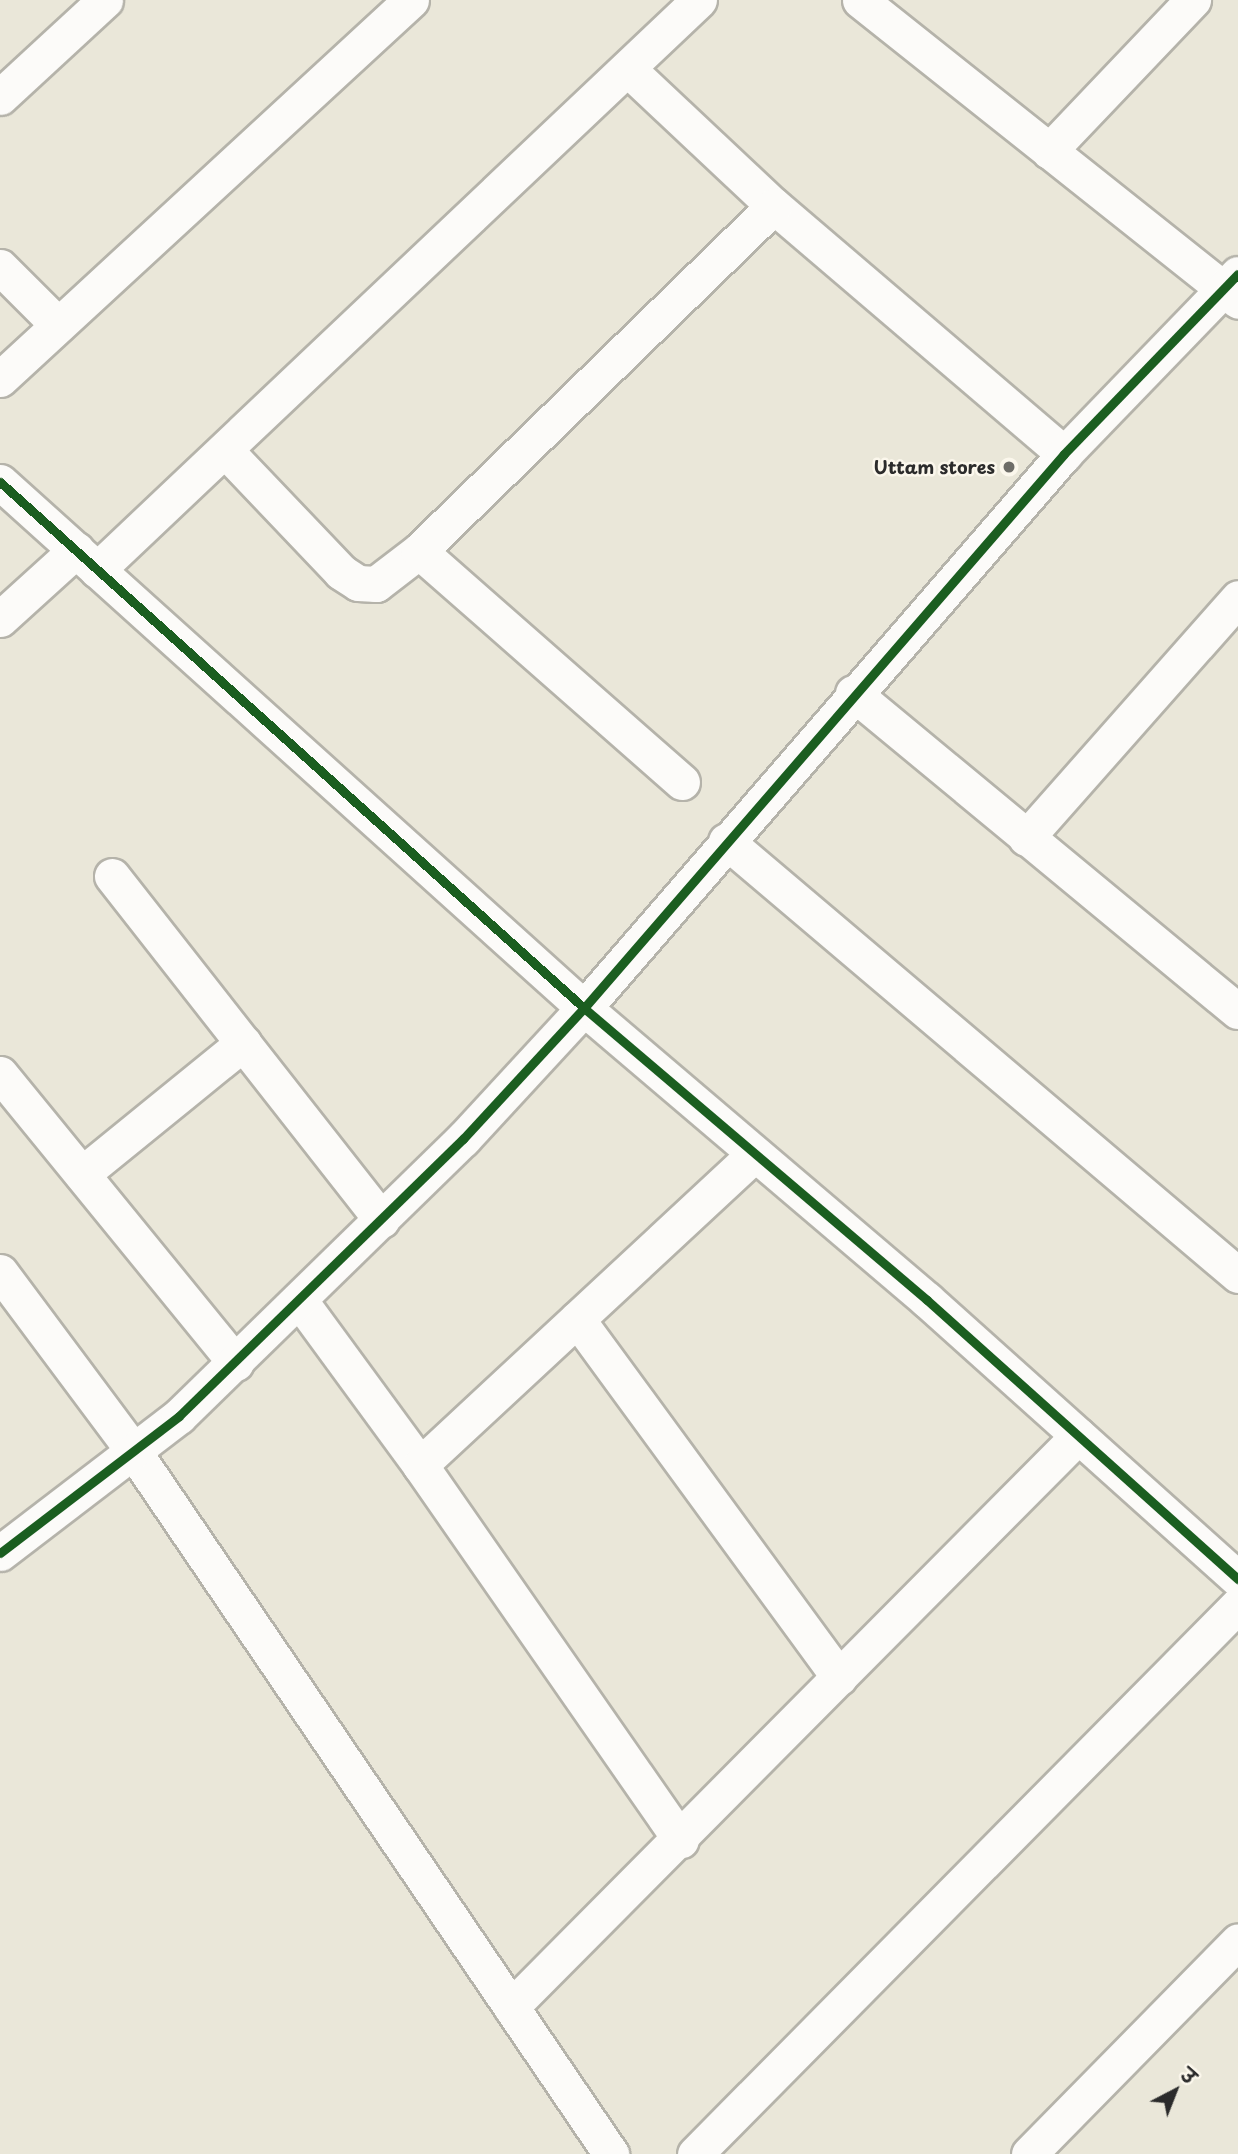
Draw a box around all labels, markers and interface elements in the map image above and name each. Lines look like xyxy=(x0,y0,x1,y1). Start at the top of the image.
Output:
place label: Uttam stores xyxy=(874,456,995,478)
marker: Uttam stores xyxy=(1001,459,1017,475)
north arrow xyxy=(1140,2056,1210,2126)
text: उ xyxy=(1175,2061,1203,2090)

